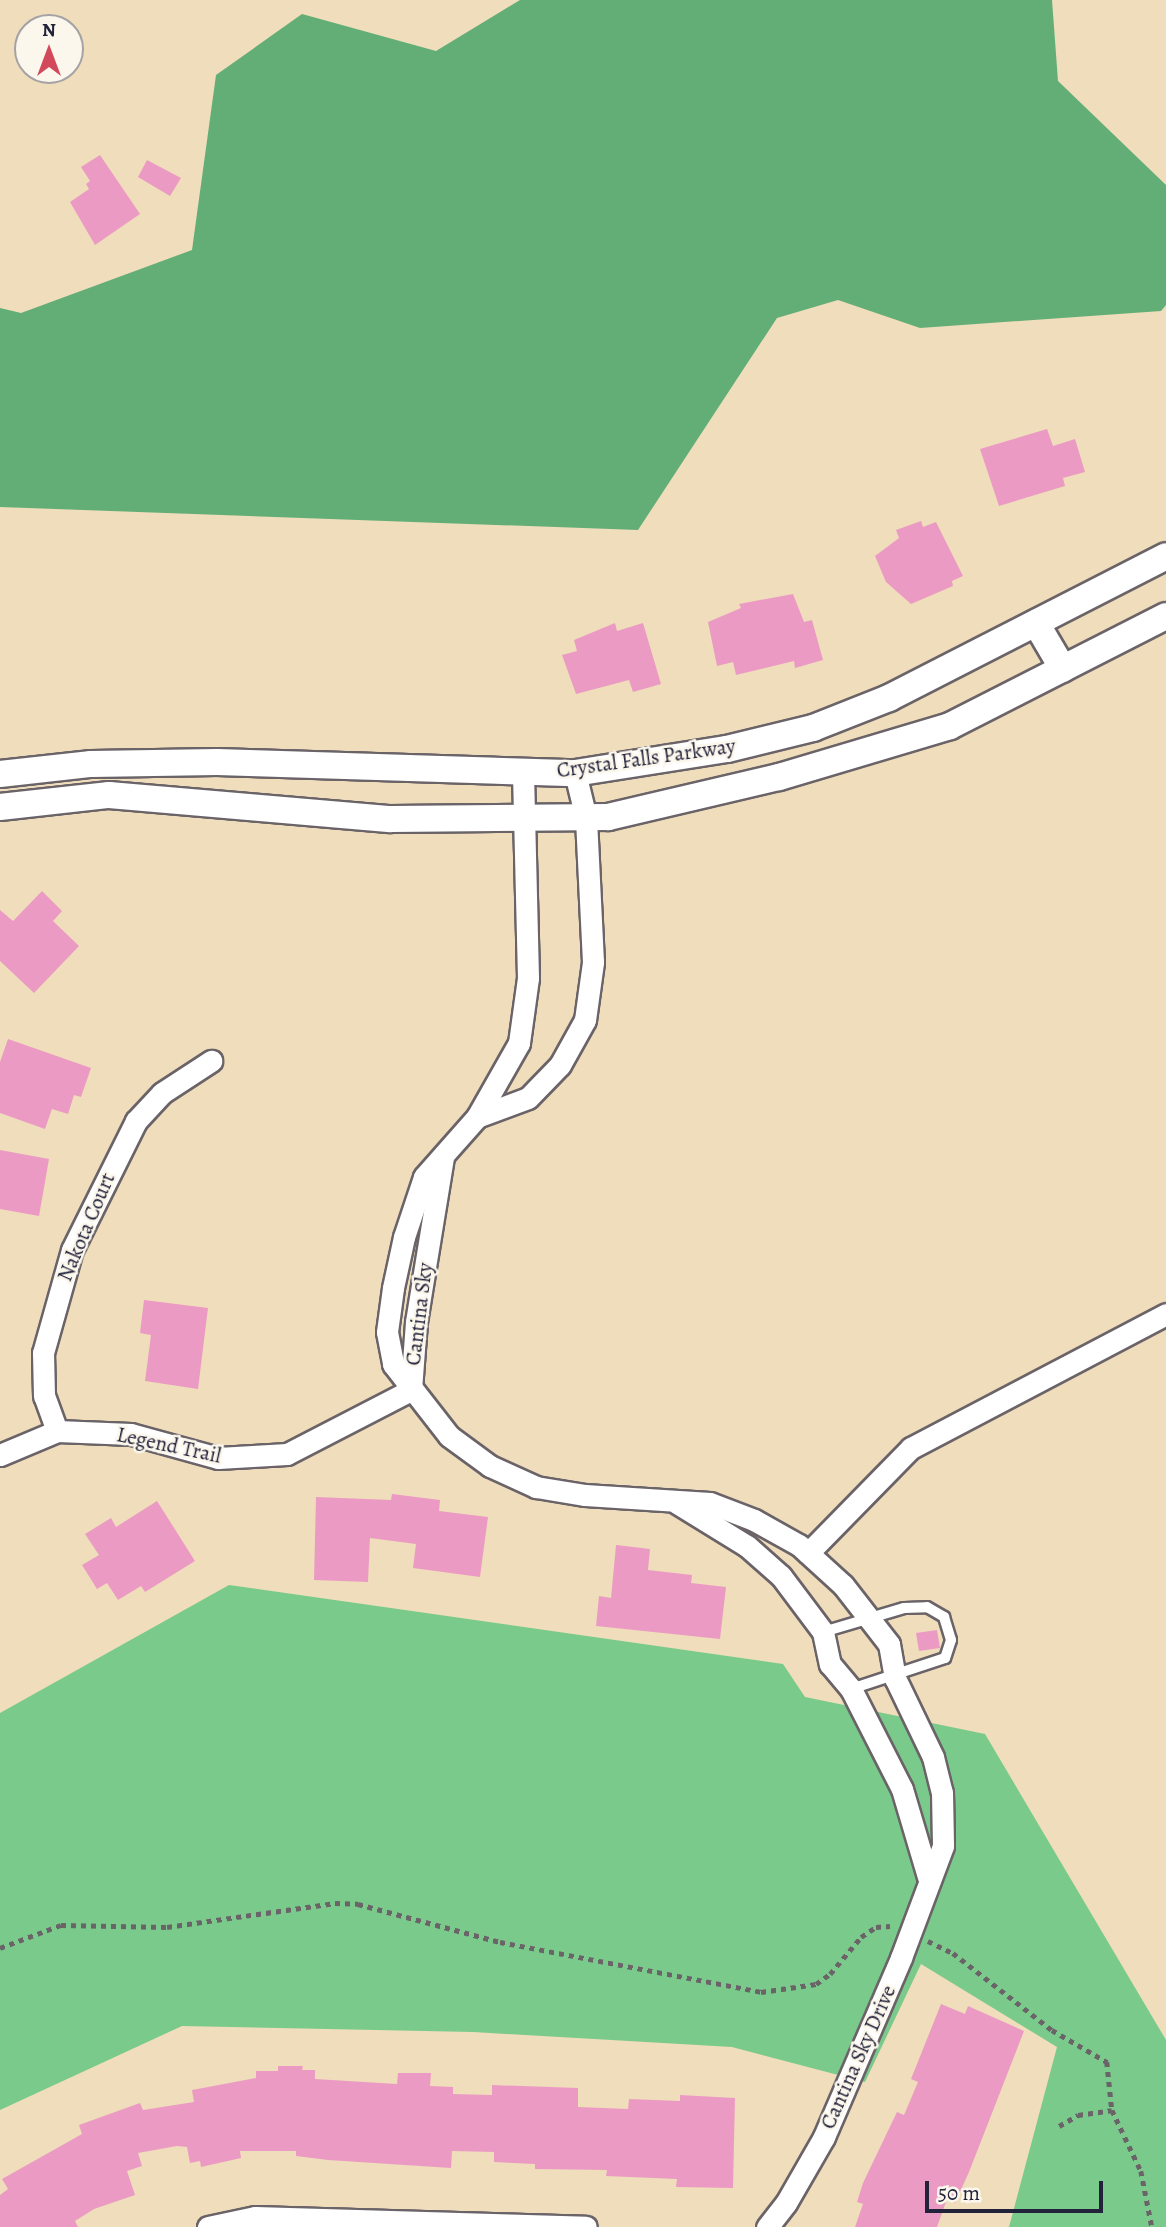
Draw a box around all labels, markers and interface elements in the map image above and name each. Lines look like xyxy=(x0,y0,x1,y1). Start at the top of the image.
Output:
north arrow xyxy=(14,14,84,84)
text: N xyxy=(42,17,56,43)
street label: Crystal Falls Parkway xyxy=(555,733,737,783)
street label: Nakota Court xyxy=(52,1169,120,1285)
street label: Cantina Sky xyxy=(400,1261,438,1367)
street label: Legend Trail xyxy=(114,1422,224,1468)
street label: Cantina Sky Drive xyxy=(815,1981,901,2133)
scale bar xyxy=(928,2168,1106,2212)
text: 50 m xyxy=(938,2179,980,2207)

